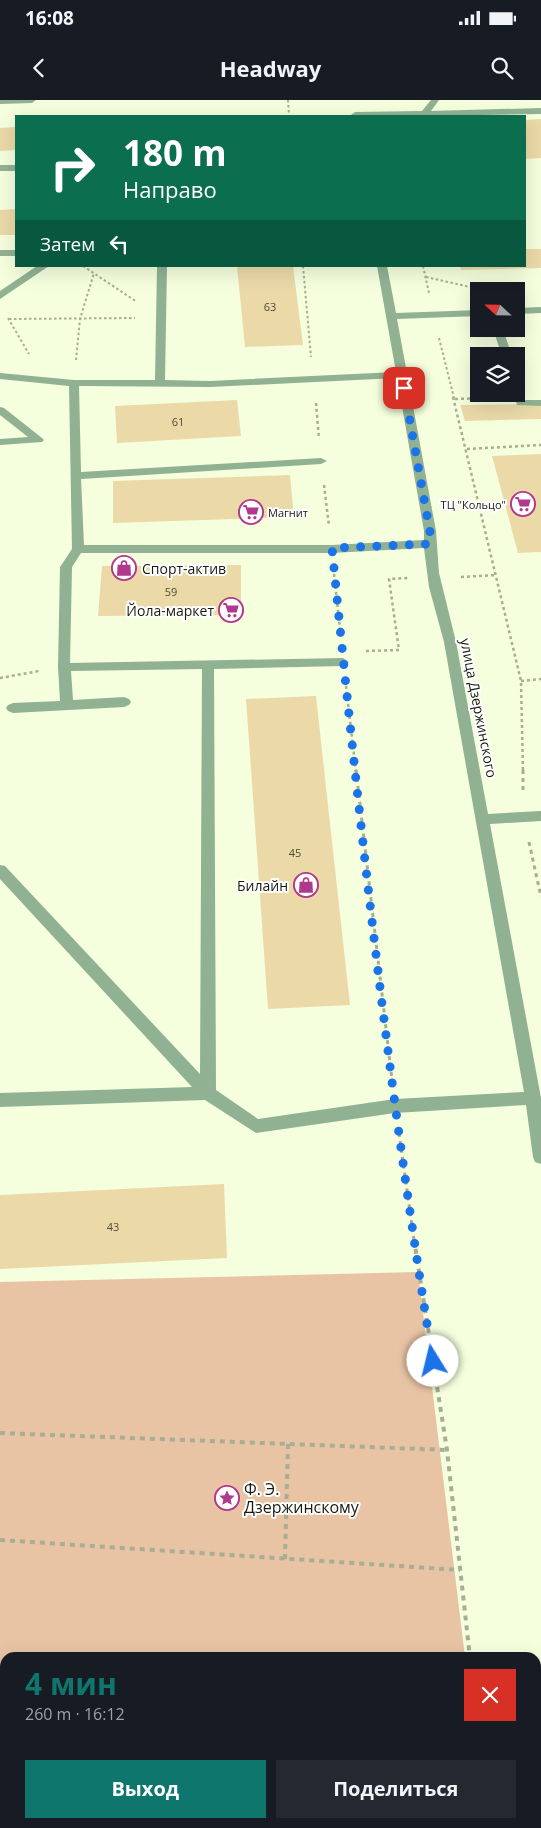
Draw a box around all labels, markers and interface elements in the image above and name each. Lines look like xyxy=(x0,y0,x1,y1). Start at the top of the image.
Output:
text: 16:08 xyxy=(25,5,74,31)
text: Headway xyxy=(220,53,321,83)
icon: back xyxy=(25,54,53,82)
icon: search xyxy=(488,54,516,82)
text: 180 m xyxy=(123,129,227,176)
icon: right xyxy=(40,135,105,200)
text: Направо xyxy=(123,174,217,204)
icon: left xyxy=(105,230,133,258)
text: Затем xyxy=(40,231,95,257)
north arrow xyxy=(470,282,525,338)
map controls xyxy=(470,282,525,402)
house number: 63 xyxy=(264,299,276,314)
button: layers xyxy=(470,347,525,402)
pin xyxy=(383,367,425,409)
icon: arrive xyxy=(390,374,418,402)
house number: 61 xyxy=(172,414,184,429)
supermarket icon: ТЦ "Кольцо" xyxy=(510,491,536,517)
place label: ТЦ "Кольцо" xyxy=(441,497,506,512)
supermarket icon: Магнит xyxy=(238,499,264,525)
place label: Магнит xyxy=(268,505,308,520)
shop icon: Спорт-актив xyxy=(111,555,137,581)
place label: Спорт-актив xyxy=(142,559,226,578)
house number: 59 xyxy=(165,584,177,599)
supermarket icon: Йола-маркет xyxy=(218,597,244,623)
place label: Йола-маркет xyxy=(126,601,214,620)
street label: улица Дзержинского xyxy=(456,637,502,779)
house number: 45 xyxy=(289,845,301,860)
shop icon: Билайн xyxy=(293,872,319,898)
place label: Билайн xyxy=(237,876,288,895)
house number: 43 xyxy=(107,1219,119,1234)
position arrow xyxy=(406,1334,458,1386)
place label: Ф. Э. Дзержинскому xyxy=(244,1478,360,1518)
place icon: Ф. Э. Дзержинскому xyxy=(214,1485,240,1511)
text: 4 мин xyxy=(25,1663,117,1704)
button: close xyxy=(464,1669,516,1721)
text: 260 m · 16:12 xyxy=(25,1703,125,1725)
button: Выход xyxy=(25,1760,266,1818)
button: Поделиться xyxy=(276,1760,516,1818)

